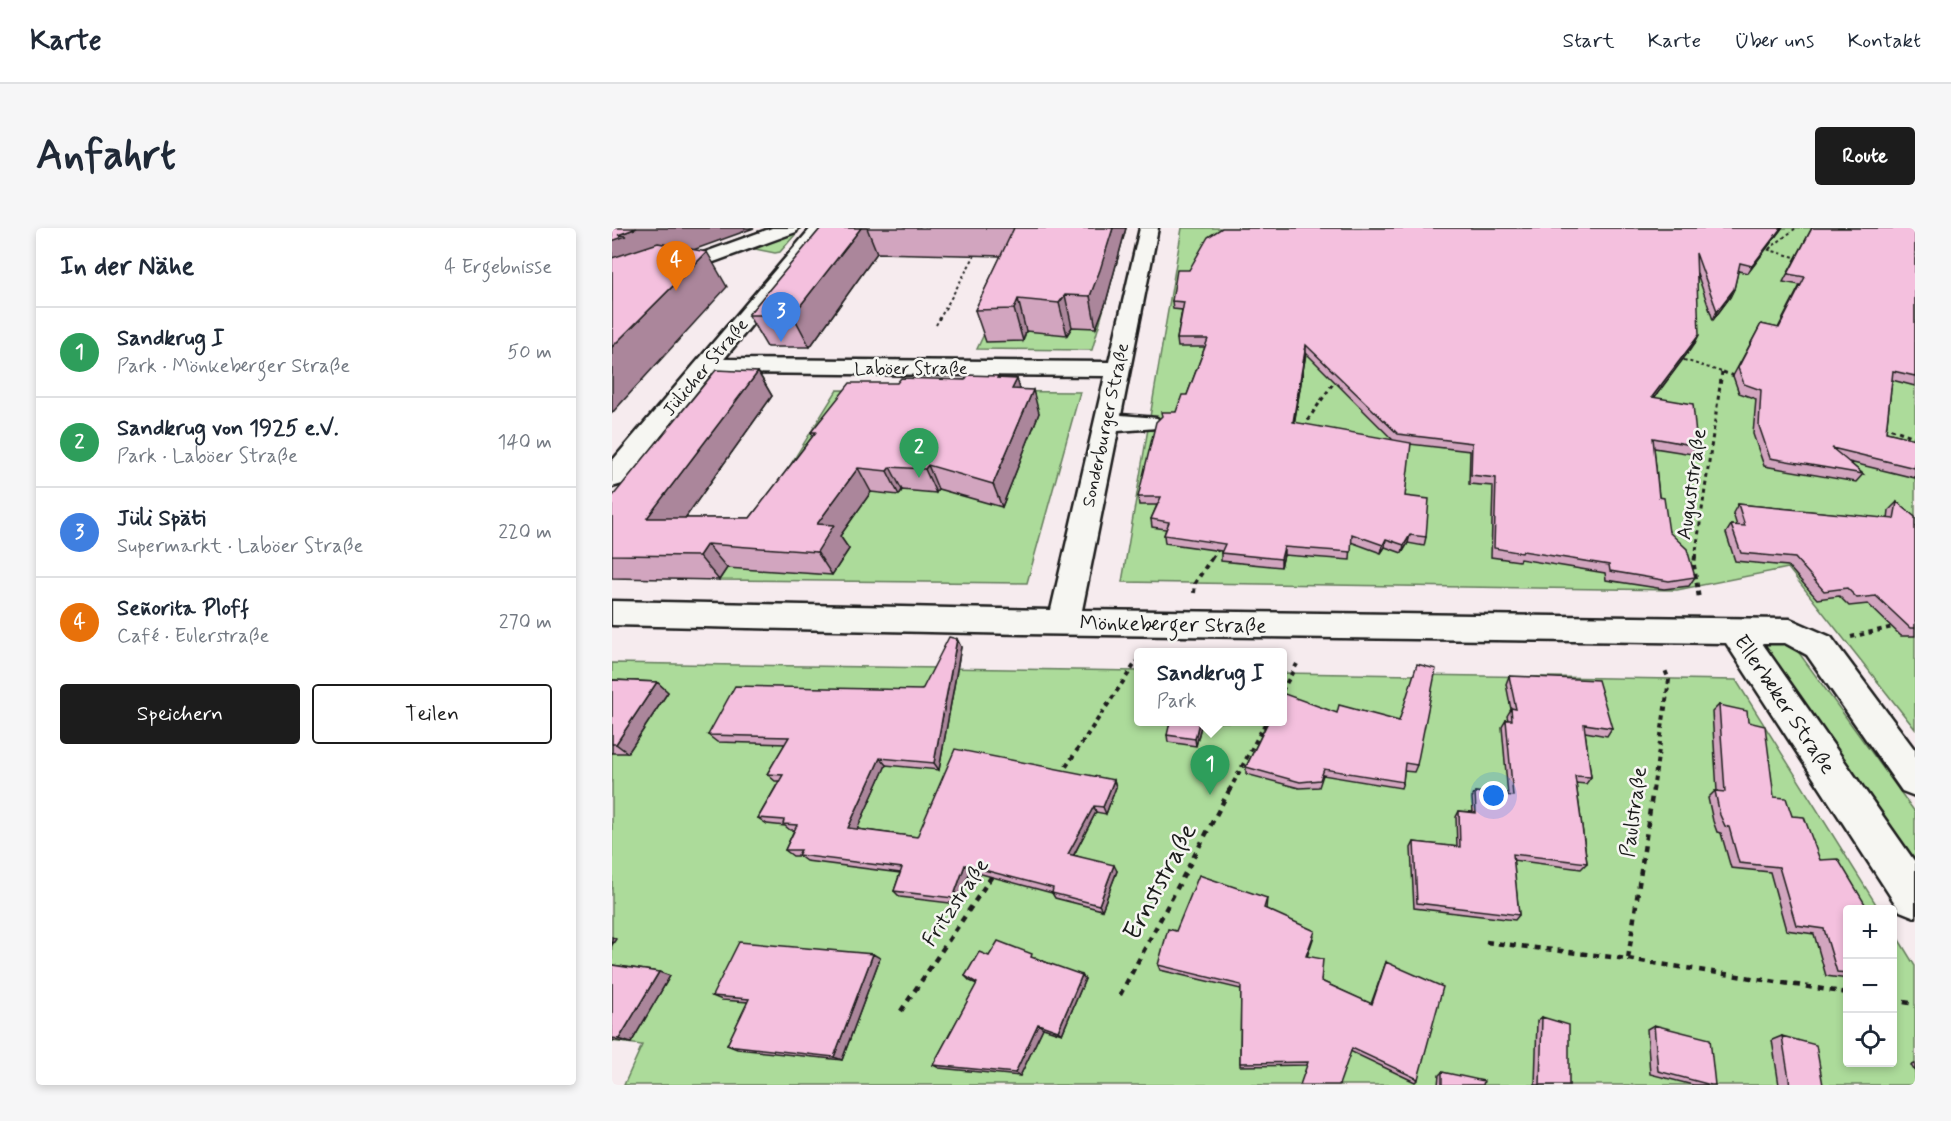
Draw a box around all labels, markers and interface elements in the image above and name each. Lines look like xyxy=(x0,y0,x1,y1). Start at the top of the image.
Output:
text: Karte xyxy=(30,23,102,60)
text: Start xyxy=(1563,27,1615,55)
text: Karte xyxy=(1648,27,1701,55)
text: Über uns xyxy=(1734,27,1814,55)
text: Kontakt xyxy=(1847,27,1921,55)
button: Route xyxy=(1815,127,1915,185)
text: Anfahrt xyxy=(36,129,176,184)
pin: 4 xyxy=(656,242,696,291)
text: In der Nähe xyxy=(60,250,194,284)
text: 4 Ergebnisse xyxy=(444,254,552,281)
pin: 3 xyxy=(762,292,800,342)
street label: Jülicher Straße xyxy=(658,313,754,422)
text: Sandkrug I xyxy=(117,325,225,353)
text: 1 xyxy=(75,339,84,366)
text: 50 m xyxy=(507,339,552,366)
street label: Sonderburger Straße xyxy=(1077,341,1135,510)
text: Park · Mönkeberger Straße xyxy=(117,353,350,380)
street label: Laböer Straße xyxy=(854,357,968,381)
text: Sandkrug von 1925 e.V. xyxy=(117,415,339,443)
street label: Auguststraße xyxy=(1670,427,1714,542)
pin: 2 xyxy=(900,428,938,478)
text: 2 xyxy=(75,429,84,456)
text: 140 m xyxy=(498,429,552,456)
text: Park · Laböer Straße xyxy=(117,443,298,470)
text: Jüli Späti xyxy=(117,505,206,533)
text: 3 xyxy=(75,519,84,546)
text: 220 m xyxy=(498,519,552,546)
text: Supermarkt · Laböer Straße xyxy=(117,533,363,560)
text: Señorita Ploff xyxy=(117,595,249,623)
text: 4 xyxy=(74,609,85,636)
text: 270 m xyxy=(499,609,552,636)
street label: Mönkeberger Straße xyxy=(1079,609,1267,643)
text: Café · Eulerstraße xyxy=(117,623,269,650)
street label: Ellerbeker Straße xyxy=(1727,629,1841,780)
popup xyxy=(1134,648,1287,726)
text: Sandkrug I xyxy=(1157,660,1264,688)
button: Speichern xyxy=(60,684,300,744)
button: Teilen xyxy=(312,684,552,744)
text: Park xyxy=(1157,688,1197,715)
pin: 1 xyxy=(1190,746,1230,795)
street label: Paulstraße xyxy=(1614,765,1654,859)
your location xyxy=(1479,781,1508,810)
street label: Ernststraße xyxy=(1116,818,1206,946)
street label: Fritzstraße xyxy=(916,853,996,952)
map controls xyxy=(1843,905,1897,1067)
button: + xyxy=(1843,905,1897,959)
button: − xyxy=(1843,959,1897,1013)
button: locate xyxy=(1843,1013,1897,1067)

